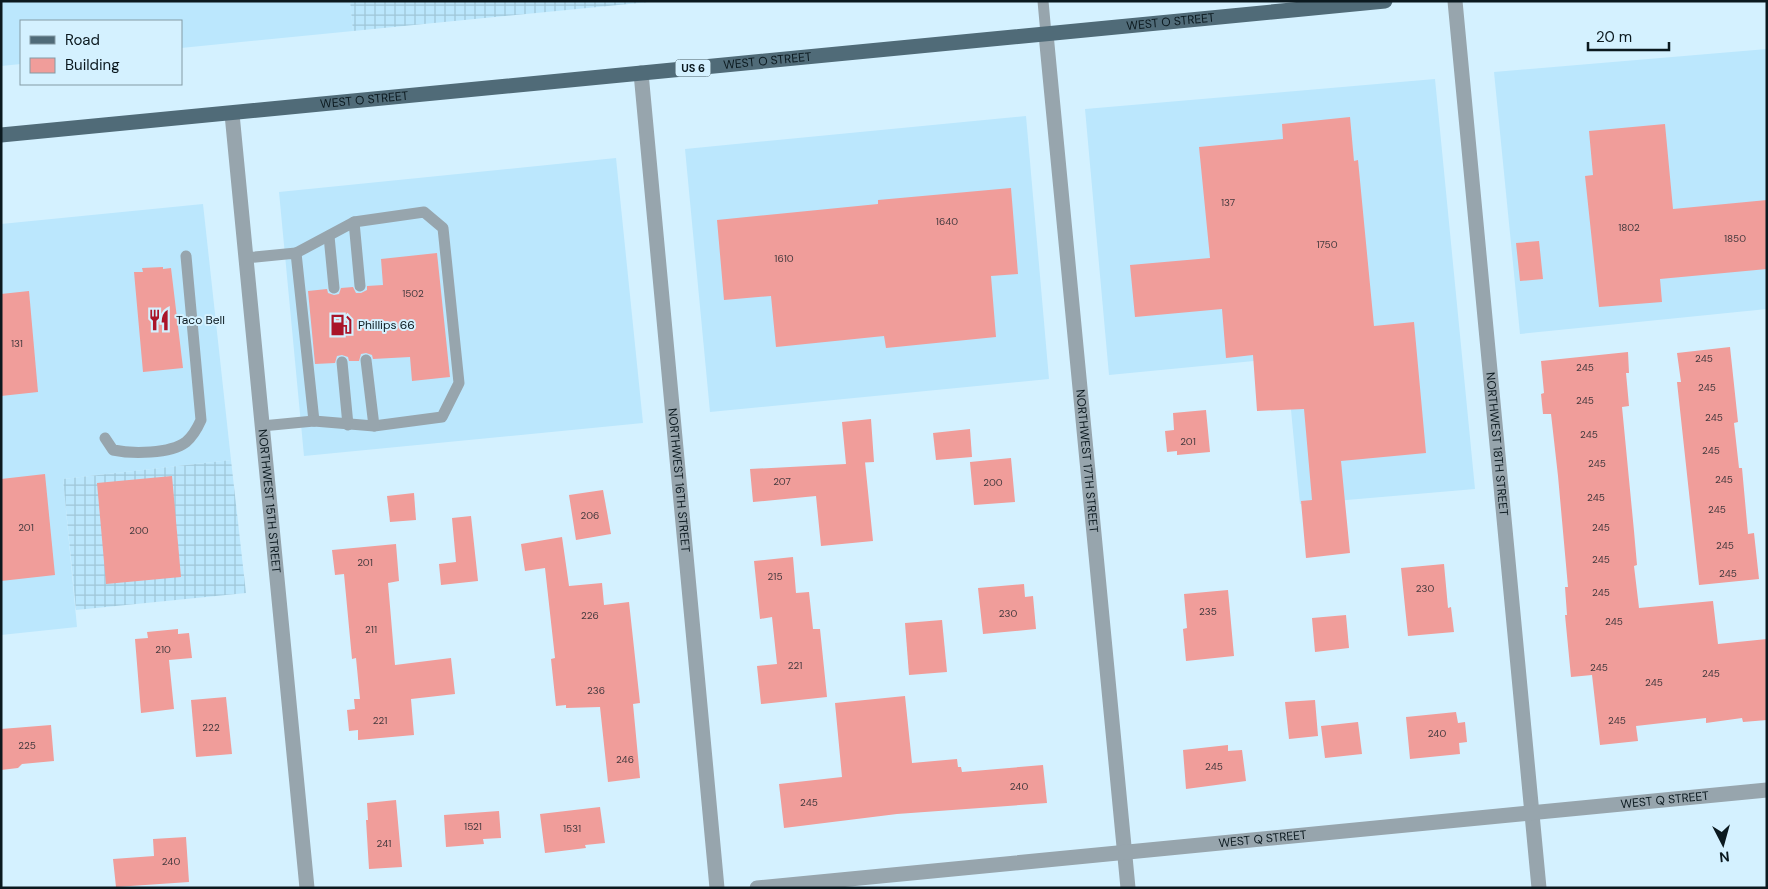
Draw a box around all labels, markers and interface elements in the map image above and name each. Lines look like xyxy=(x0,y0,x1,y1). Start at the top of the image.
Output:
street label: WEST O STREET xyxy=(1126,10,1216,34)
legend xyxy=(20,20,182,85)
scale bar xyxy=(1588,20,1669,52)
text: 20 m xyxy=(1596,27,1632,47)
text: Road xyxy=(65,30,100,50)
street label: WEST O STREET xyxy=(723,49,813,73)
text: Building xyxy=(65,55,120,75)
road number: US 6 xyxy=(676,59,710,76)
street label: WEST O STREET xyxy=(319,88,409,112)
house number: 137 xyxy=(1221,196,1235,209)
house number: 1640 xyxy=(936,215,958,228)
house number: 1802 xyxy=(1618,221,1640,234)
house number: 1850 xyxy=(1724,232,1746,245)
house number: 1750 xyxy=(1316,238,1338,251)
house number: 1610 xyxy=(774,252,794,265)
house number: 1502 xyxy=(402,287,424,300)
restaurant icon: Taco Bell xyxy=(146,307,172,333)
place label: Taco Bell xyxy=(176,312,225,328)
fuel station icon: Phillips 66 xyxy=(328,312,354,338)
place label: Phillips 66 xyxy=(358,317,415,333)
house number: 131 xyxy=(11,337,23,350)
house number: 245 xyxy=(1695,352,1713,365)
house number: 245 xyxy=(1576,361,1594,374)
street label: NORTHWEST 18TH STREET xyxy=(1482,371,1512,517)
house number: 245 xyxy=(1698,381,1716,394)
street label: NORTHWEST 17TH STREET xyxy=(1072,389,1102,534)
house number: 245 xyxy=(1576,394,1594,407)
street label: NORTHWEST 16TH STREET xyxy=(664,407,694,553)
house number: 245 xyxy=(1705,411,1723,424)
street label: NORTHWEST 15TH STREET xyxy=(255,428,284,574)
house number: 245 xyxy=(1580,428,1598,441)
house number: 201 xyxy=(1180,435,1196,448)
house number: 245 xyxy=(1702,444,1720,457)
house number: 245 xyxy=(1588,457,1606,470)
house number: 245 xyxy=(1715,473,1733,486)
house number: 207 xyxy=(773,475,791,488)
house number: 200 xyxy=(983,476,1003,489)
house number: 245 xyxy=(1587,491,1605,504)
house number: 245 xyxy=(1708,503,1726,516)
house number: 206 xyxy=(581,509,599,522)
house number: 201 xyxy=(18,521,34,534)
house number: 245 xyxy=(1592,521,1610,534)
house number: 200 xyxy=(129,524,149,537)
house number: 245 xyxy=(1716,539,1734,552)
house number: 245 xyxy=(1592,553,1610,566)
house number: 201 xyxy=(357,556,373,569)
house number: 245 xyxy=(1719,567,1737,580)
house number: 215 xyxy=(768,570,782,583)
house number: 230 xyxy=(1416,582,1434,595)
house number: 245 xyxy=(1592,586,1610,599)
house number: 235 xyxy=(1199,605,1217,618)
house number: 230 xyxy=(999,607,1017,620)
house number: 226 xyxy=(581,609,599,622)
house number: 245 xyxy=(1605,615,1623,628)
house number: 211 xyxy=(365,623,377,636)
house number: 210 xyxy=(155,643,171,656)
house number: 221 xyxy=(788,659,802,672)
house number: 245 xyxy=(1590,661,1608,674)
house number: 245 xyxy=(1702,667,1720,680)
house number: 245 xyxy=(1645,676,1663,689)
house number: 236 xyxy=(587,684,605,697)
house number: 221 xyxy=(373,714,387,727)
house number: 245 xyxy=(1608,714,1626,727)
house number: 222 xyxy=(202,721,220,734)
house number: 240 xyxy=(1428,727,1446,740)
house number: 225 xyxy=(18,739,36,752)
house number: 246 xyxy=(616,753,634,766)
house number: 245 xyxy=(1205,760,1223,773)
house number: 240 xyxy=(1010,780,1028,793)
street label: WEST Q STREET xyxy=(1620,788,1710,812)
house number: 245 xyxy=(800,796,818,809)
north arrow xyxy=(1698,819,1748,869)
house number: 1521 xyxy=(464,820,482,833)
house number: 1531 xyxy=(563,822,581,835)
street label: WEST Q STREET xyxy=(1218,827,1308,851)
house number: 241 xyxy=(377,837,391,850)
text: N xyxy=(1718,847,1730,866)
house number: 240 xyxy=(162,855,180,868)

